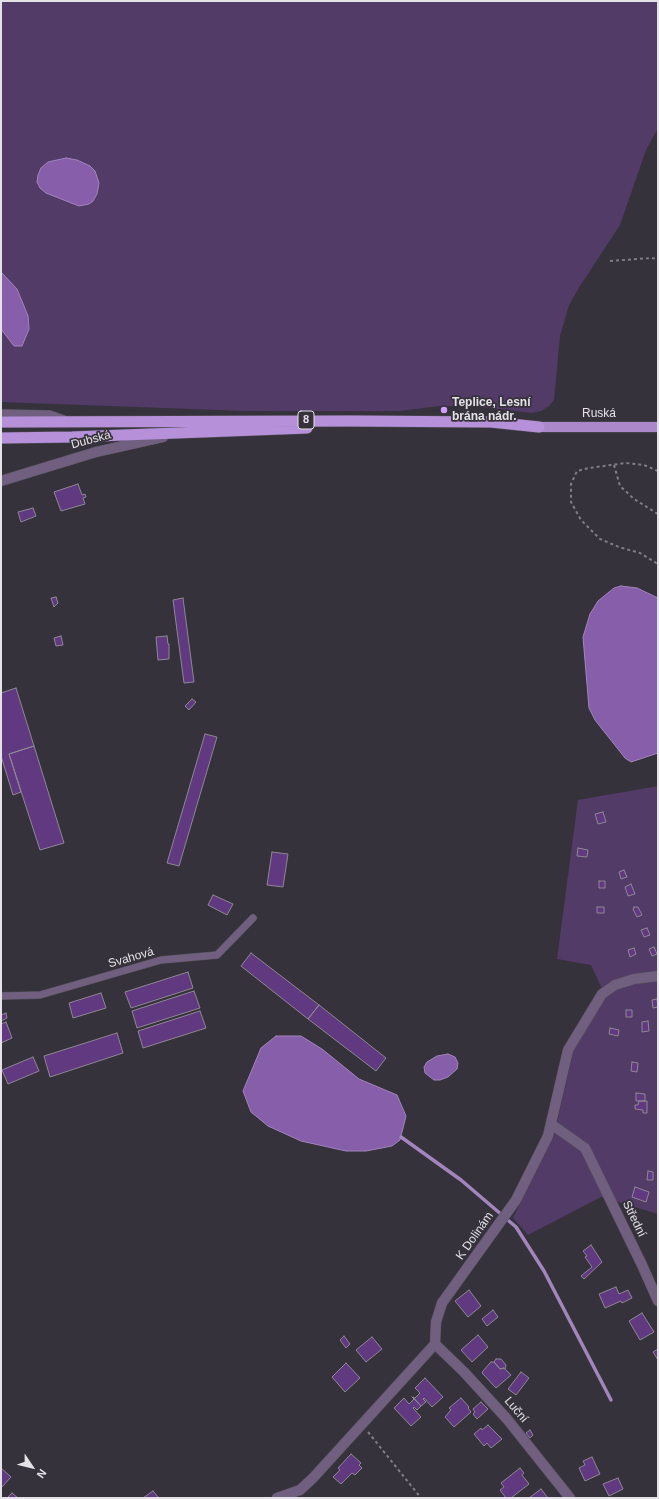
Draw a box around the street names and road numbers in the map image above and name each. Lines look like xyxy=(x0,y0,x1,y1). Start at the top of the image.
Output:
street label: Ruská xyxy=(582,407,616,421)
road number: 8 xyxy=(298,411,314,429)
street label: Dubská xyxy=(69,428,113,452)
street label: Svahová xyxy=(107,945,155,971)
street label: Střední xyxy=(619,1198,649,1240)
street label: K Dolinám xyxy=(453,1209,497,1263)
street label: Luční xyxy=(501,1394,531,1426)

